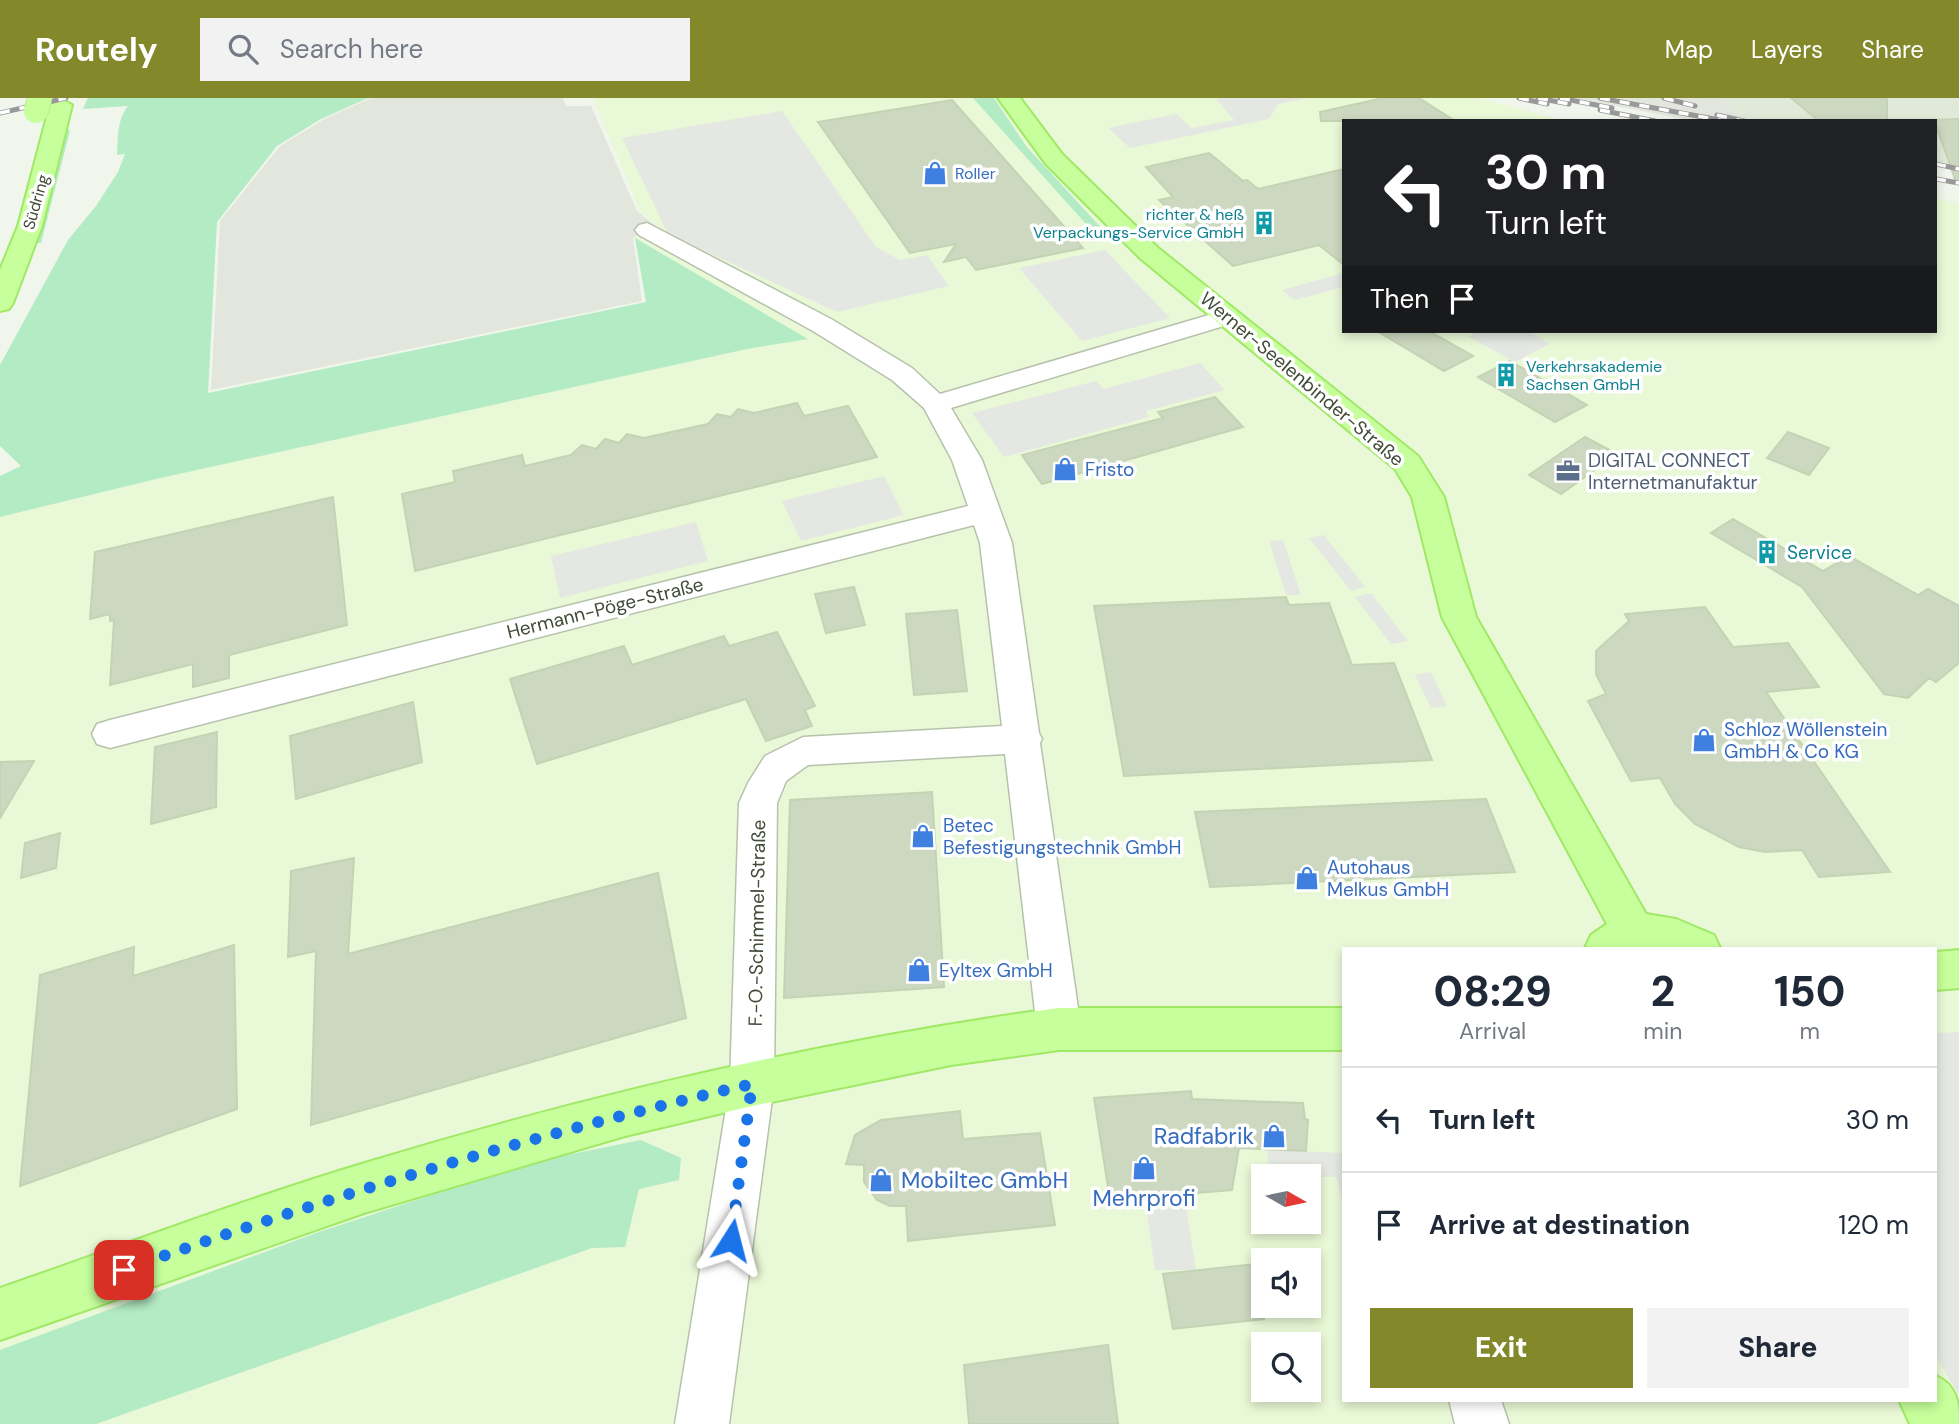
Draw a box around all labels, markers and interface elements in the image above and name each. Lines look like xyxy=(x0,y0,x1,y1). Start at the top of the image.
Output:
search box xyxy=(200,18,690,81)
text: Routely xyxy=(35,28,158,71)
icon: search xyxy=(224,30,262,68)
text: Search here xyxy=(280,32,423,66)
text: Map xyxy=(1665,34,1713,65)
text: Layers xyxy=(1751,34,1823,65)
text: Share xyxy=(1861,34,1924,65)
text: 30 m xyxy=(1485,140,1607,204)
icon: left xyxy=(1370,147,1461,238)
shop icon: Roller xyxy=(921,159,949,187)
place label: Roller xyxy=(955,163,996,184)
street label: Südring xyxy=(18,172,54,232)
text: Turn left xyxy=(1485,202,1607,244)
place label: richter & heß Verpackungs-Service GmbH xyxy=(1033,204,1244,243)
building icon: richter & heß Verpackungs-Service GmbH xyxy=(1250,209,1278,237)
icon: arrive xyxy=(1443,280,1481,318)
text: Then xyxy=(1370,282,1429,316)
street label: Werner-Seelenbinder-Straße xyxy=(1195,286,1409,472)
place label: Verkehrsakademie Sachsen GmbH xyxy=(1526,356,1662,395)
building icon: Verkehrsakademie Sachsen GmbH xyxy=(1492,361,1520,389)
place label: DIGITAL CONNECT Internetmanufaktur xyxy=(1588,448,1758,495)
shop icon: Fristo xyxy=(1051,455,1079,483)
place label: Fristo xyxy=(1085,457,1134,482)
office icon: DIGITAL CONNECT Internetmanufaktur xyxy=(1554,457,1582,485)
building icon: Service xyxy=(1753,538,1781,566)
place label: Service xyxy=(1787,540,1852,565)
street label: Hermann-Pöge-Straße xyxy=(504,571,706,645)
place label: Schloz Wöllenstein GmbH & Co KG xyxy=(1724,717,1888,764)
shop icon: Schloz Wöllenstein GmbH & Co KG xyxy=(1690,726,1718,754)
place label: Betec Befestigungstechnik GmbH xyxy=(943,813,1181,860)
street label: F.-O.-Schimmel-Straße xyxy=(743,819,771,1027)
shop icon: Betec Befestigungstechnik GmbH xyxy=(909,822,937,850)
place label: Autohaus Melkus GmbH xyxy=(1327,855,1449,902)
shop icon: Autohaus Melkus GmbH xyxy=(1293,864,1321,892)
shop icon: Eyltex GmbH xyxy=(905,956,933,984)
place label: Eyltex GmbH xyxy=(939,958,1053,983)
text: 08:29 xyxy=(1434,964,1552,1019)
text: 2 xyxy=(1651,964,1675,1019)
text: 150 xyxy=(1774,964,1845,1019)
text: Arrival xyxy=(1459,1016,1526,1046)
text: min xyxy=(1643,1016,1682,1046)
text: m xyxy=(1799,1016,1820,1046)
icon: left xyxy=(1370,1101,1408,1139)
text: Turn left xyxy=(1429,1103,1536,1137)
text: 30 m xyxy=(1846,1103,1909,1137)
place label: Radfabrik xyxy=(1154,1121,1254,1151)
shop icon: Radfabrik xyxy=(1260,1122,1288,1150)
shop icon: Mehrprofi xyxy=(1130,1154,1158,1182)
north arrow xyxy=(1251,1164,1321,1234)
map controls xyxy=(1251,1164,1321,1402)
place label: Mobiltec GmbH xyxy=(901,1165,1068,1195)
shop icon: Mobiltec GmbH xyxy=(867,1166,895,1194)
place label: Mehrprofi xyxy=(1092,1183,1196,1213)
position arrow xyxy=(694,1203,768,1277)
icon: arrive xyxy=(1370,1206,1408,1244)
text: Arrive at destination xyxy=(1429,1208,1690,1242)
text: 120 m xyxy=(1838,1208,1909,1242)
pin xyxy=(94,1240,154,1300)
button: sound xyxy=(1251,1248,1321,1318)
icon: arrive xyxy=(105,1251,143,1289)
button: Exit xyxy=(1370,1308,1633,1388)
button: Share xyxy=(1647,1308,1909,1388)
button: search xyxy=(1251,1332,1321,1402)

